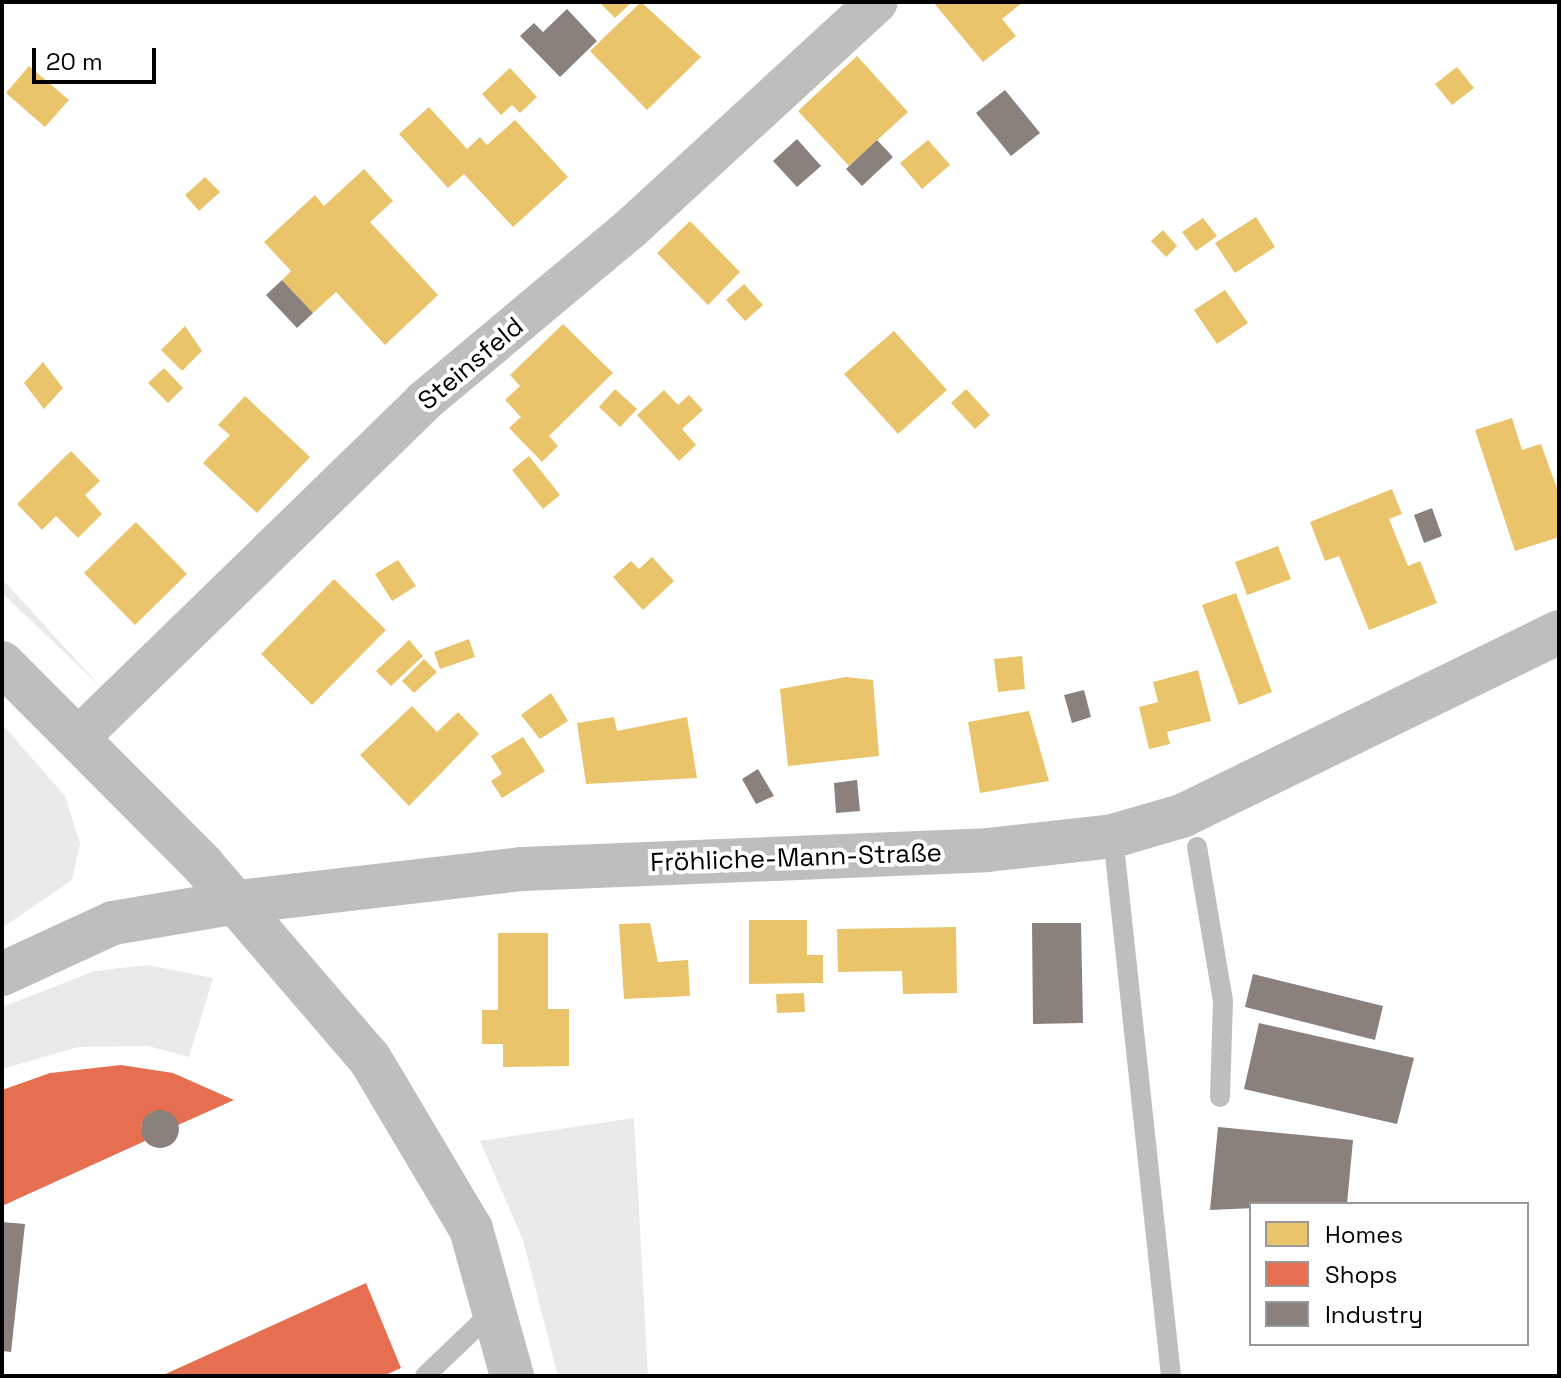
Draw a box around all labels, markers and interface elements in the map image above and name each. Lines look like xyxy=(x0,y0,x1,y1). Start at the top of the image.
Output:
scale bar xyxy=(36,32,160,82)
text: 20 m xyxy=(46,46,103,77)
street label: Steinsfeld xyxy=(412,311,530,417)
street label: Fröhliche-Mann-Straße xyxy=(650,837,942,879)
legend xyxy=(1249,1202,1529,1346)
text: Homes xyxy=(1325,1219,1403,1250)
text: Shops xyxy=(1325,1259,1397,1290)
text: Industry xyxy=(1325,1299,1423,1330)

